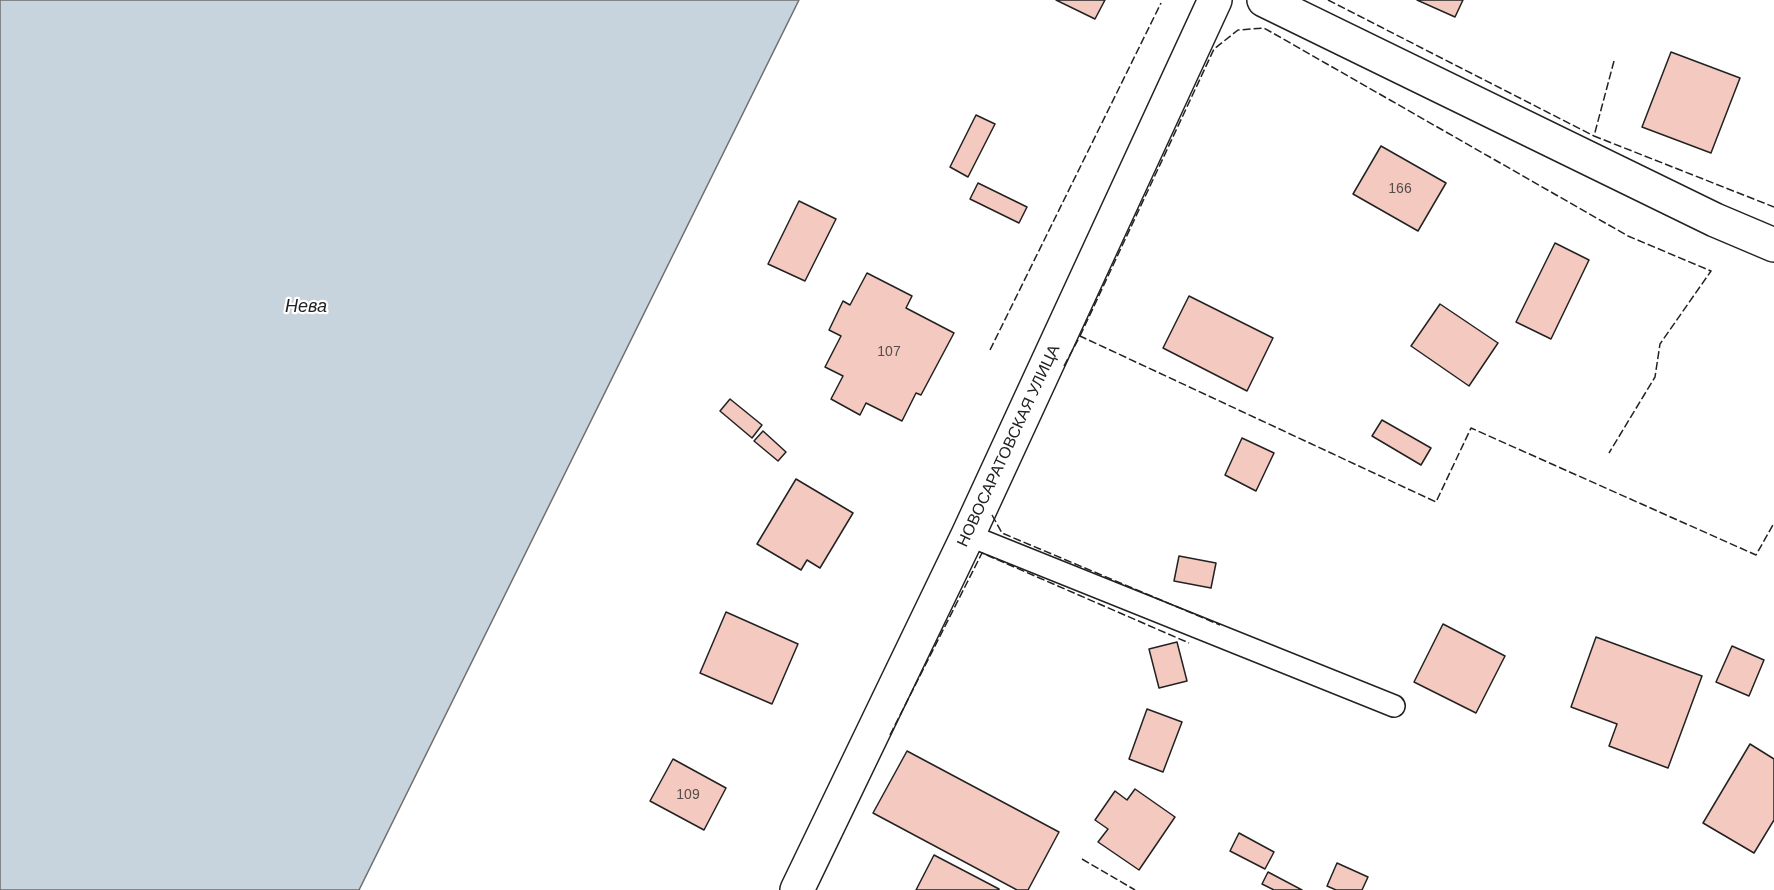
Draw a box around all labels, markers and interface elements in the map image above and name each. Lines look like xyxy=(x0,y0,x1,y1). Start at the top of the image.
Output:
house number: 166 xyxy=(1388,181,1412,197)
water label: Нева xyxy=(285,296,327,318)
street label: НОВОСАРАТОВСКАЯ УЛИЦА xyxy=(954,342,1064,550)
house number: 107 xyxy=(877,344,901,360)
house number: 109 xyxy=(676,787,700,803)

